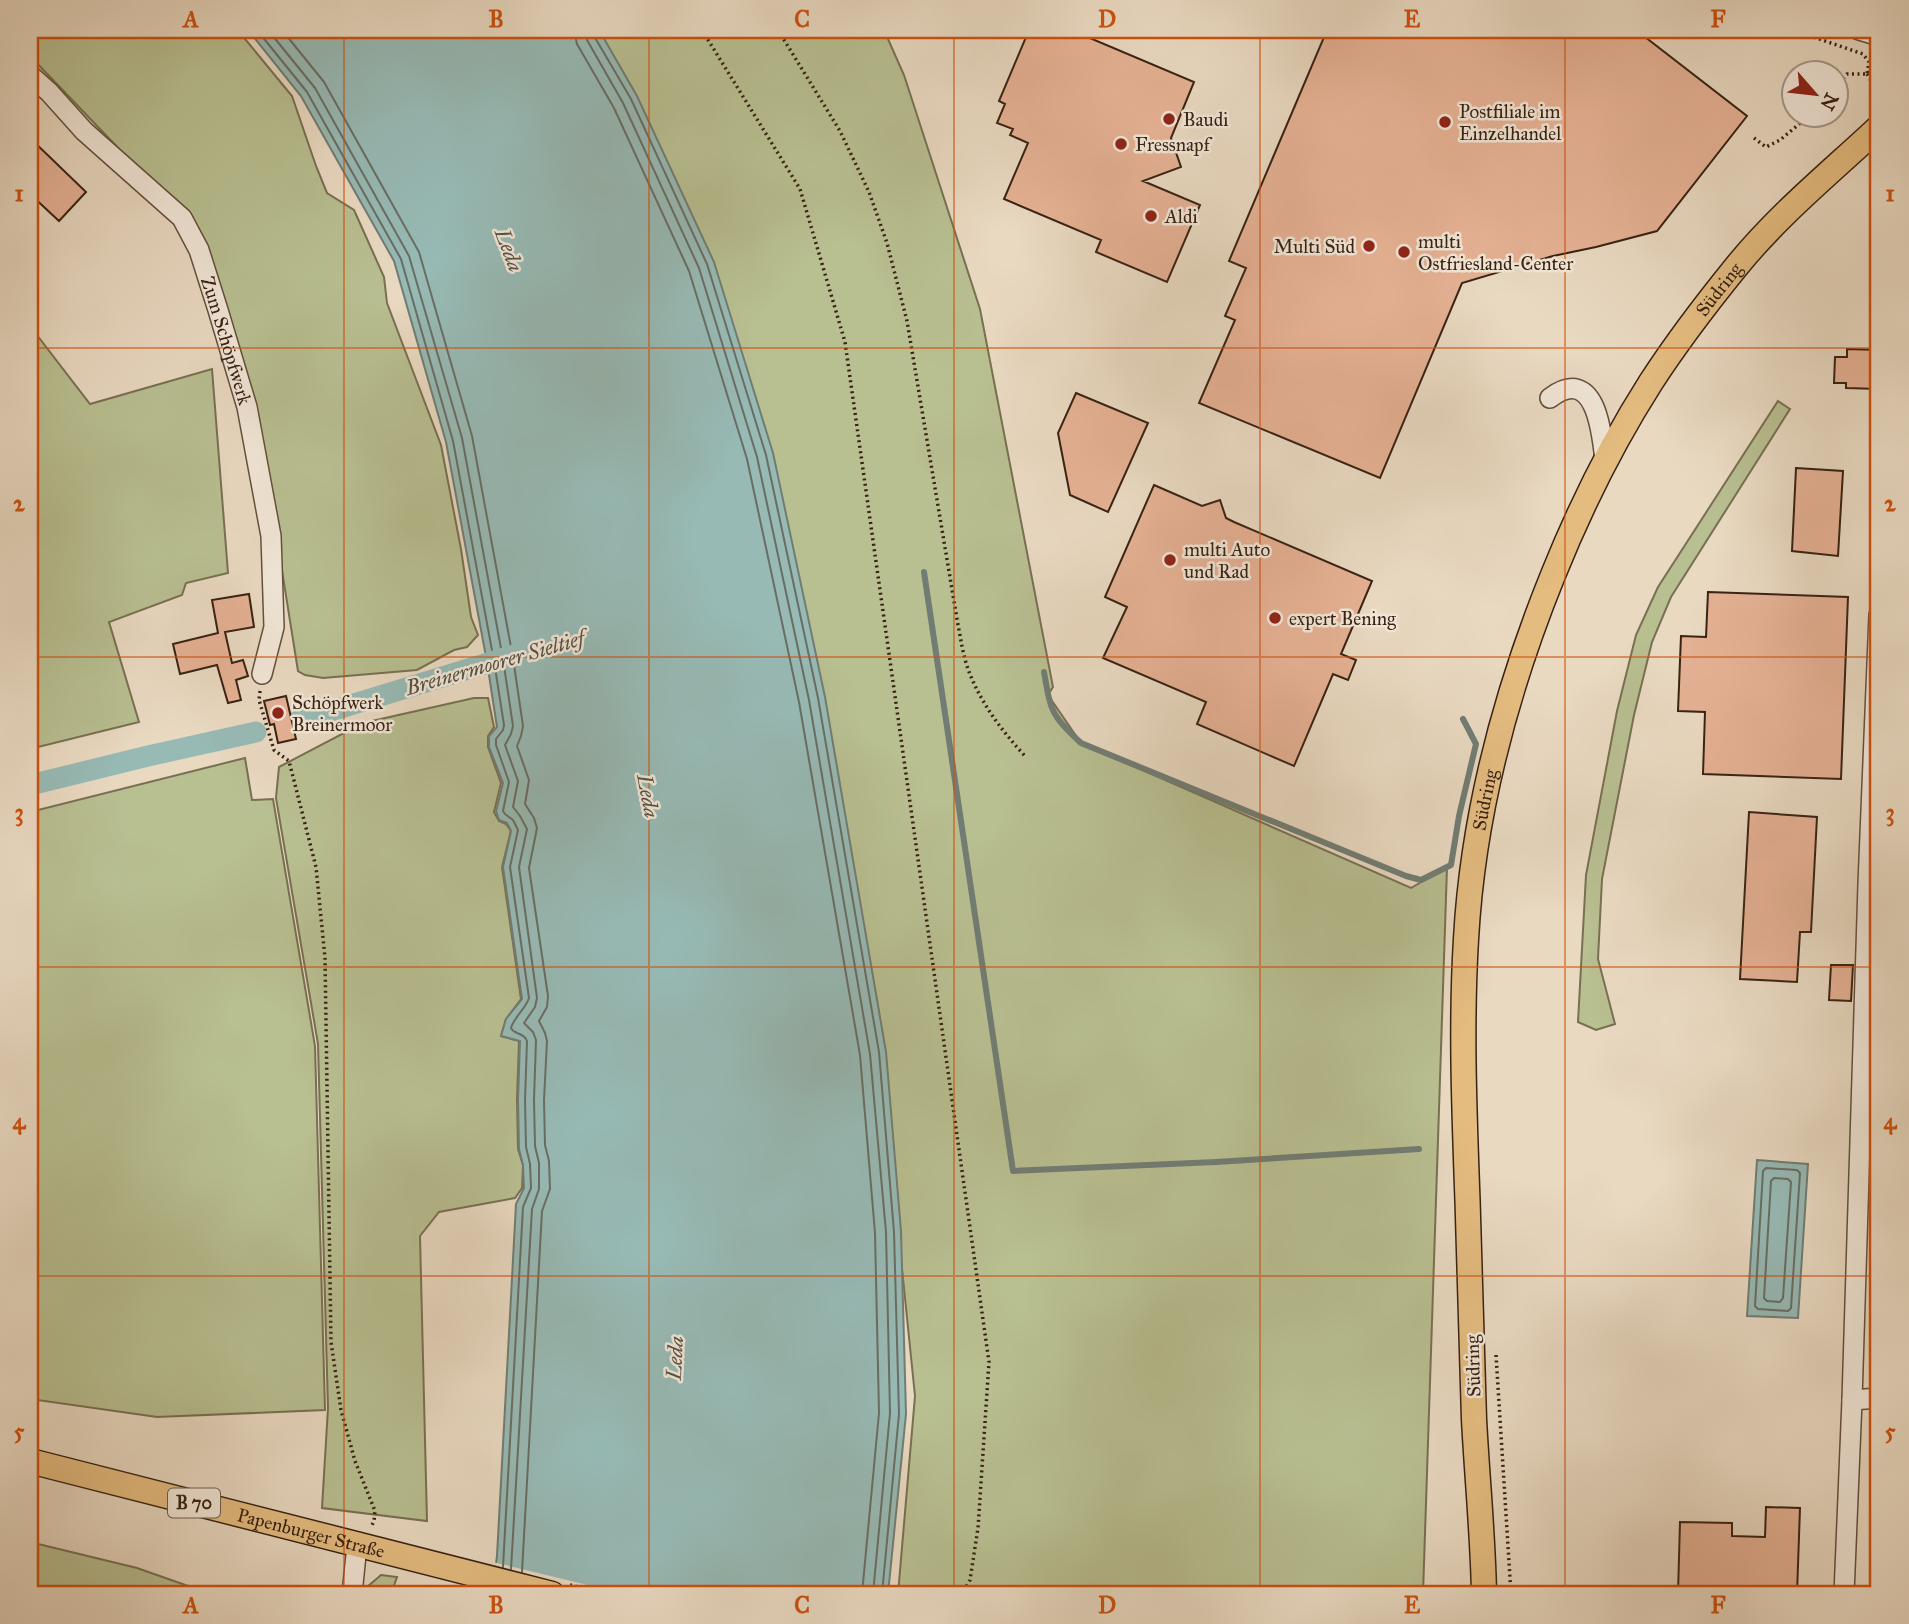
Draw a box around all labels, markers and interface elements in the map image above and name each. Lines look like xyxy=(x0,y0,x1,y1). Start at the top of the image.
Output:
text: A xyxy=(181,5,199,33)
text: B xyxy=(488,5,504,33)
text: C xyxy=(794,5,810,33)
text: D xyxy=(1098,5,1116,33)
text: E xyxy=(1404,5,1421,33)
text: F xyxy=(1710,5,1726,33)
north arrow xyxy=(1780,60,1850,130)
text: N xyxy=(1816,89,1844,114)
place label: Postfiliale im Einzelhandel xyxy=(1459,100,1562,145)
place label: Baudi xyxy=(1183,108,1228,131)
marker: Baudi xyxy=(1161,111,1177,127)
marker: Postfiliale im Einzelhandel xyxy=(1437,114,1453,130)
place label: Fressnapf xyxy=(1135,133,1212,156)
marker: Fressnapf xyxy=(1113,136,1129,152)
text: 1 xyxy=(14,179,24,207)
text: 1 xyxy=(1885,179,1895,207)
place label: Aldi xyxy=(1164,205,1198,228)
marker: Aldi xyxy=(1143,208,1159,224)
water label: Leda xyxy=(489,224,529,275)
place label: multi Ostfriesland-Center xyxy=(1418,230,1574,275)
place label: Multi Süd xyxy=(1274,235,1355,258)
marker: Multi Süd xyxy=(1361,238,1377,254)
marker: multi Ostfriesland-Center xyxy=(1396,244,1412,260)
street label: Südring xyxy=(1690,257,1748,321)
street label: Zum Schöpfwerk xyxy=(197,273,257,408)
text: 2 xyxy=(13,489,25,517)
text: 2 xyxy=(1884,489,1896,517)
place label: multi Auto und Rad xyxy=(1184,538,1271,583)
marker: multi Auto und Rad xyxy=(1162,552,1178,568)
place label: expert Bening xyxy=(1289,607,1396,631)
marker: expert Bening xyxy=(1267,610,1283,626)
water label: Breinermoorer Sieltief xyxy=(401,623,593,701)
place label: Schöpfwerk Breinermoor xyxy=(292,691,393,736)
marker: Schöpfwerk Breinermoor xyxy=(270,705,286,721)
street label: Südring xyxy=(1467,767,1503,832)
water label: Leda xyxy=(631,771,665,820)
text: 3 xyxy=(14,798,24,827)
text: 3 xyxy=(1885,798,1895,827)
text: 4 xyxy=(13,1107,27,1135)
text: 4 xyxy=(1884,1107,1898,1135)
street label: Südring xyxy=(1460,1334,1487,1397)
water label: Leda xyxy=(661,1335,689,1382)
text: 5 xyxy=(14,1417,25,1445)
text: 5 xyxy=(1885,1417,1896,1445)
road number: B 70 xyxy=(168,1488,220,1518)
street label: Papenburger Straße xyxy=(235,1503,387,1562)
text: A xyxy=(181,1591,199,1619)
text: B xyxy=(488,1591,504,1619)
text: C xyxy=(794,1591,810,1619)
text: D xyxy=(1098,1591,1116,1619)
text: E xyxy=(1404,1591,1421,1619)
text: F xyxy=(1710,1591,1726,1619)

